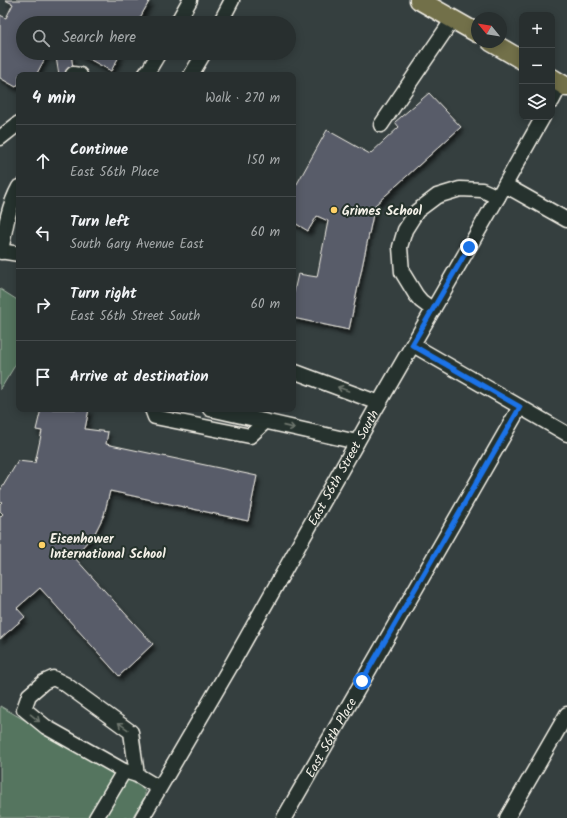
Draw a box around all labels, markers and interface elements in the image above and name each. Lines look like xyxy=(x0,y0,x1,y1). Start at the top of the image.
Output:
north arrow xyxy=(471,12,507,48)
map controls xyxy=(519,12,555,120)
button: + xyxy=(519,12,555,48)
search box xyxy=(16,16,296,60)
text: Search here xyxy=(62,26,136,50)
icon: search xyxy=(30,27,52,49)
button: − xyxy=(519,48,555,84)
button: layers xyxy=(519,84,555,120)
text: 4 min xyxy=(32,85,76,112)
text: Walk · 270 m xyxy=(205,88,280,109)
text: Continue xyxy=(70,138,128,162)
icon: ahead xyxy=(32,150,54,172)
text: 150 m xyxy=(247,150,280,171)
text: East 56th Place xyxy=(70,162,159,183)
place label: Grimes School xyxy=(342,201,423,222)
marker: Grimes School xyxy=(329,205,339,215)
text: Turn left xyxy=(70,210,130,234)
icon: left xyxy=(32,222,54,244)
text: 60 m xyxy=(251,222,280,243)
text: South Gary Avenue East xyxy=(70,234,204,255)
route end xyxy=(460,238,478,256)
text: Turn right xyxy=(70,282,137,306)
icon: right xyxy=(32,294,54,316)
text: 60 m xyxy=(251,294,280,315)
text: East 56th Street South xyxy=(70,306,200,327)
text: Arrive at destination xyxy=(70,365,209,389)
icon: arrive xyxy=(32,366,54,388)
one-way arrow xyxy=(337,385,349,393)
street label: East 56th Street South xyxy=(303,406,385,530)
one-way arrow xyxy=(282,423,295,431)
place label: Eisenhower International School xyxy=(50,529,166,565)
marker: Eisenhower International School xyxy=(37,540,47,550)
route start xyxy=(353,672,371,690)
street label: East 56th Place xyxy=(300,694,363,782)
one-way arrow xyxy=(30,714,41,723)
one-way arrow xyxy=(117,722,128,730)

